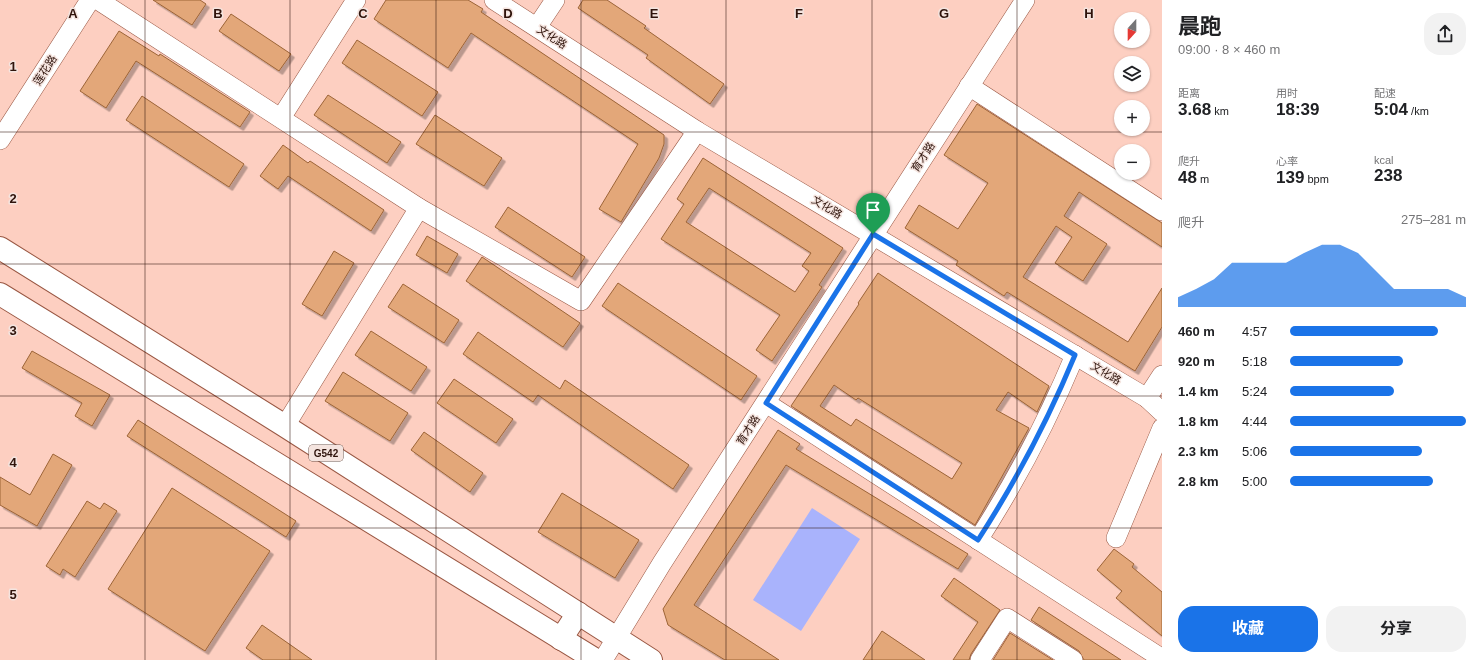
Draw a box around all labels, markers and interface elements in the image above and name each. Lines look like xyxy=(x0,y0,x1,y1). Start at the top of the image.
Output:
text: A xyxy=(68,6,78,21)
text: B xyxy=(213,6,223,21)
text: C xyxy=(358,6,368,21)
text: D xyxy=(503,6,513,21)
text: E xyxy=(650,6,659,21)
text: F xyxy=(795,6,803,21)
text: G xyxy=(939,6,949,21)
text: H xyxy=(1084,6,1094,21)
north arrow xyxy=(1114,12,1150,48)
map controls xyxy=(1114,12,1150,180)
button: share xyxy=(1424,13,1466,55)
text: 晨跑 xyxy=(1178,14,1222,39)
street label: 文化路 xyxy=(535,23,569,51)
text: 09:00 · 8 × 460 m xyxy=(1178,42,1280,57)
street label: 莲花路 xyxy=(31,53,59,87)
button: layers xyxy=(1114,56,1150,92)
text: 1 xyxy=(9,59,17,74)
text: 距离 xyxy=(1178,87,1200,99)
text: 用时 xyxy=(1276,87,1298,99)
text: 配速 xyxy=(1374,87,1396,99)
button: + xyxy=(1114,100,1150,136)
text: 3.68 xyxy=(1178,100,1211,119)
text: 18:39 xyxy=(1276,100,1319,119)
text: 5:04 xyxy=(1374,100,1408,119)
text: km xyxy=(1211,105,1229,117)
text: /km xyxy=(1408,105,1429,117)
street label: 育才路 xyxy=(909,140,937,174)
button: − xyxy=(1114,144,1150,180)
text: kcal xyxy=(1374,154,1394,166)
text: 爬升 xyxy=(1178,155,1200,167)
text: 心率 xyxy=(1276,155,1298,167)
text: 238 xyxy=(1374,166,1402,185)
text: 48 xyxy=(1178,168,1197,187)
text: 139 xyxy=(1276,168,1304,187)
text: m xyxy=(1197,173,1209,185)
text: bpm xyxy=(1304,173,1329,185)
text: 2 xyxy=(9,191,17,206)
street label: 文化路 xyxy=(810,193,844,221)
pin xyxy=(856,193,890,234)
icon: arrive xyxy=(862,199,884,221)
text: 275–281 m xyxy=(1401,212,1466,227)
text: 爬升 xyxy=(1178,215,1204,230)
text: 3 xyxy=(9,323,17,338)
text: 460 m xyxy=(1178,324,1215,339)
text: 4:57 xyxy=(1242,324,1267,339)
text: 920 m xyxy=(1178,354,1215,369)
text: 5:18 xyxy=(1242,354,1267,369)
street label: 文化路 xyxy=(1089,359,1123,387)
text: 1.4 km xyxy=(1178,384,1218,399)
text: 5:24 xyxy=(1242,384,1267,399)
street label: 育才路 xyxy=(734,413,762,447)
text: 1.8 km xyxy=(1178,414,1218,429)
text: 4:44 xyxy=(1242,414,1267,429)
text: 2.3 km xyxy=(1178,444,1218,459)
text: 5:06 xyxy=(1242,444,1267,459)
road number: G542 xyxy=(309,445,343,461)
text: 4 xyxy=(9,455,17,470)
text: 2.8 km xyxy=(1178,474,1218,489)
text: 5:00 xyxy=(1242,474,1267,489)
text: 5 xyxy=(9,587,17,602)
button: 收藏 xyxy=(1178,606,1318,652)
button: 分享 xyxy=(1326,606,1466,652)

